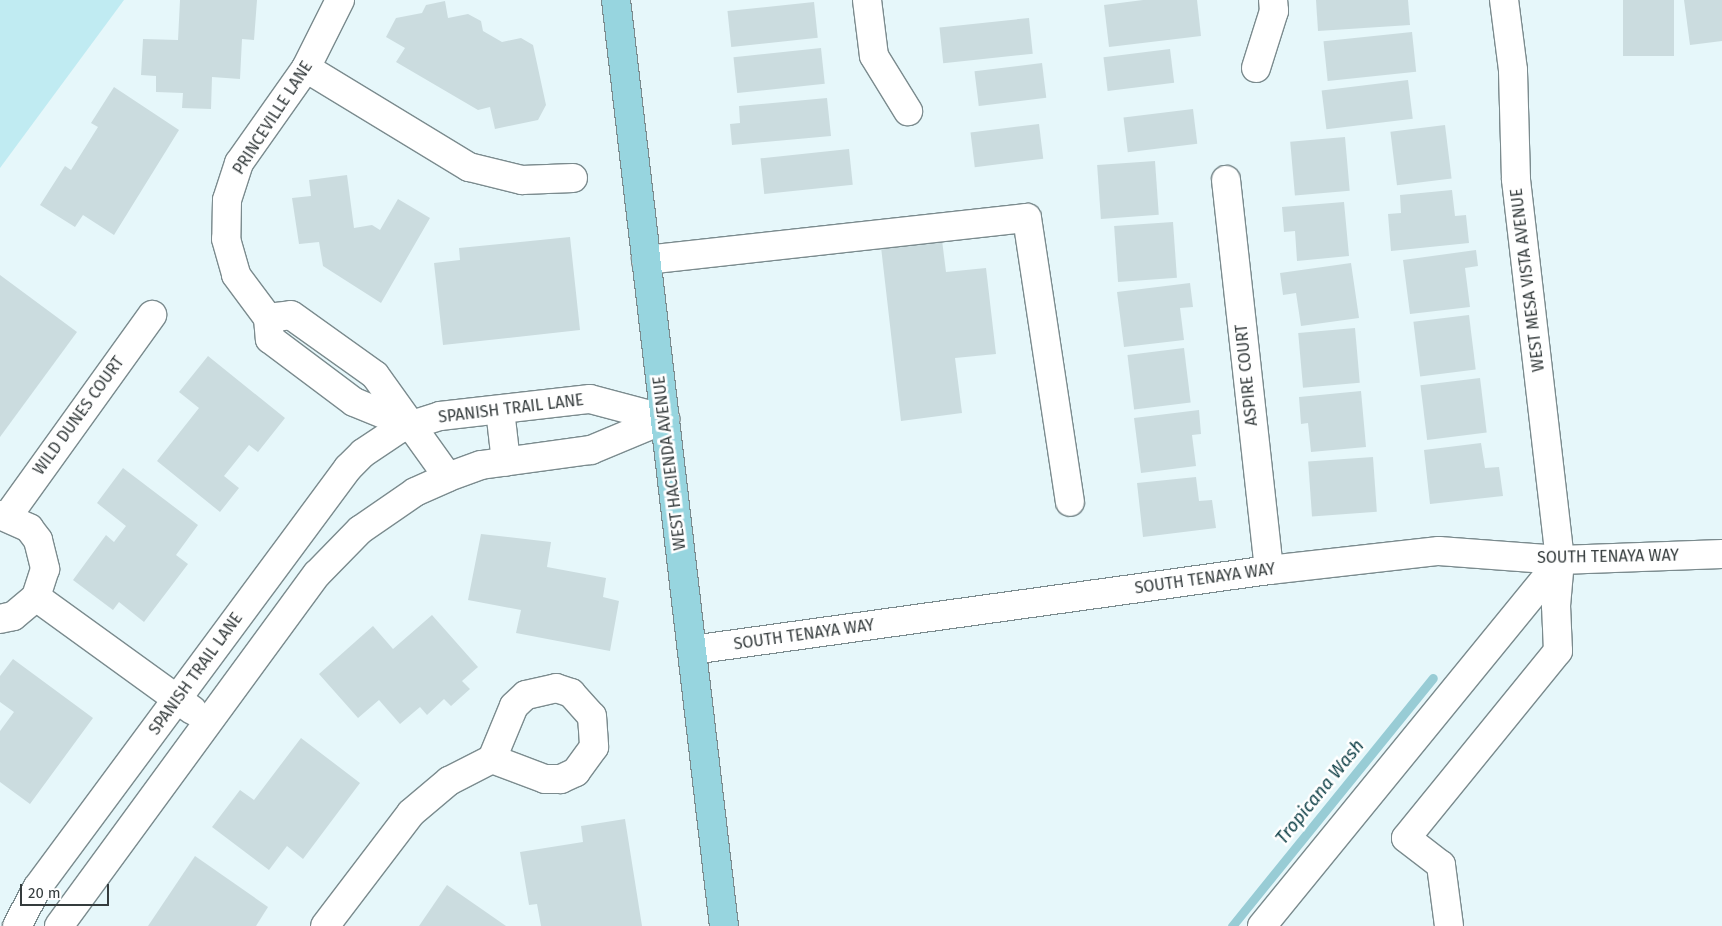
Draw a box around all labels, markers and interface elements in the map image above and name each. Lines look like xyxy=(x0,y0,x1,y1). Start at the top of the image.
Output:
street label: PRINCEVILLE LANE xyxy=(229,58,317,178)
street label: WEST MESA VISTA AVENUE xyxy=(1507,187,1549,373)
street label: ASPIRE COURT xyxy=(1232,323,1262,427)
street label: WILD DUNES COURT xyxy=(30,353,128,479)
street label: WEST HACIENDA AVENUE xyxy=(650,375,690,551)
street label: SPANISH TRAIL LANE xyxy=(437,391,585,427)
street label: SOUTH TENAYA WAY xyxy=(1537,546,1679,568)
street label: SOUTH TENAYA WAY xyxy=(1133,560,1277,598)
street label: SPANISH TRAIL LANE xyxy=(145,609,247,739)
street label: SOUTH TENAYA WAY xyxy=(732,616,876,654)
water label: Tropicana Wash xyxy=(1271,735,1369,849)
scale bar xyxy=(22,874,111,906)
text: 20 m xyxy=(28,884,61,902)

